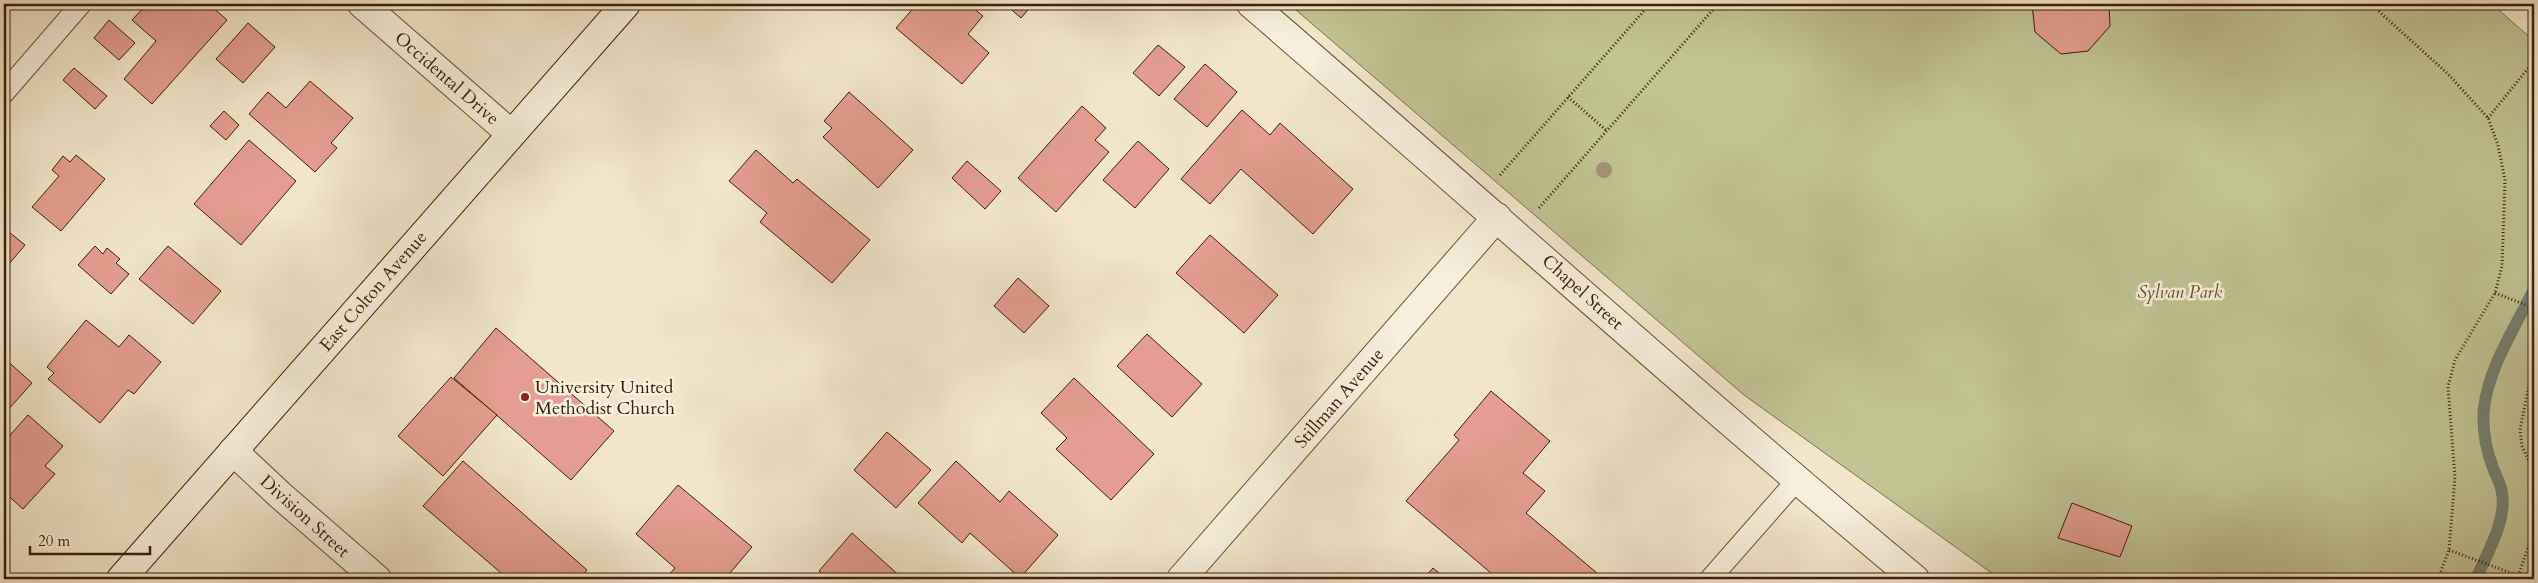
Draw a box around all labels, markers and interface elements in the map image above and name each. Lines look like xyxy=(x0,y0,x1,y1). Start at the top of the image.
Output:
street label: Occidental Drive xyxy=(389,26,504,131)
street label: East Colton Avenue xyxy=(314,226,433,357)
street label: Chapel Street xyxy=(1536,249,1629,336)
park label: Sylvan Park xyxy=(2138,280,2222,305)
street label: Stillman Avenue xyxy=(1289,343,1390,454)
place label: University United Methodist Church xyxy=(535,375,675,421)
marker: University United Methodist Church xyxy=(519,391,531,403)
street label: Division Street xyxy=(254,469,355,564)
scale bar xyxy=(30,523,150,555)
text: 20 m xyxy=(38,531,70,551)

